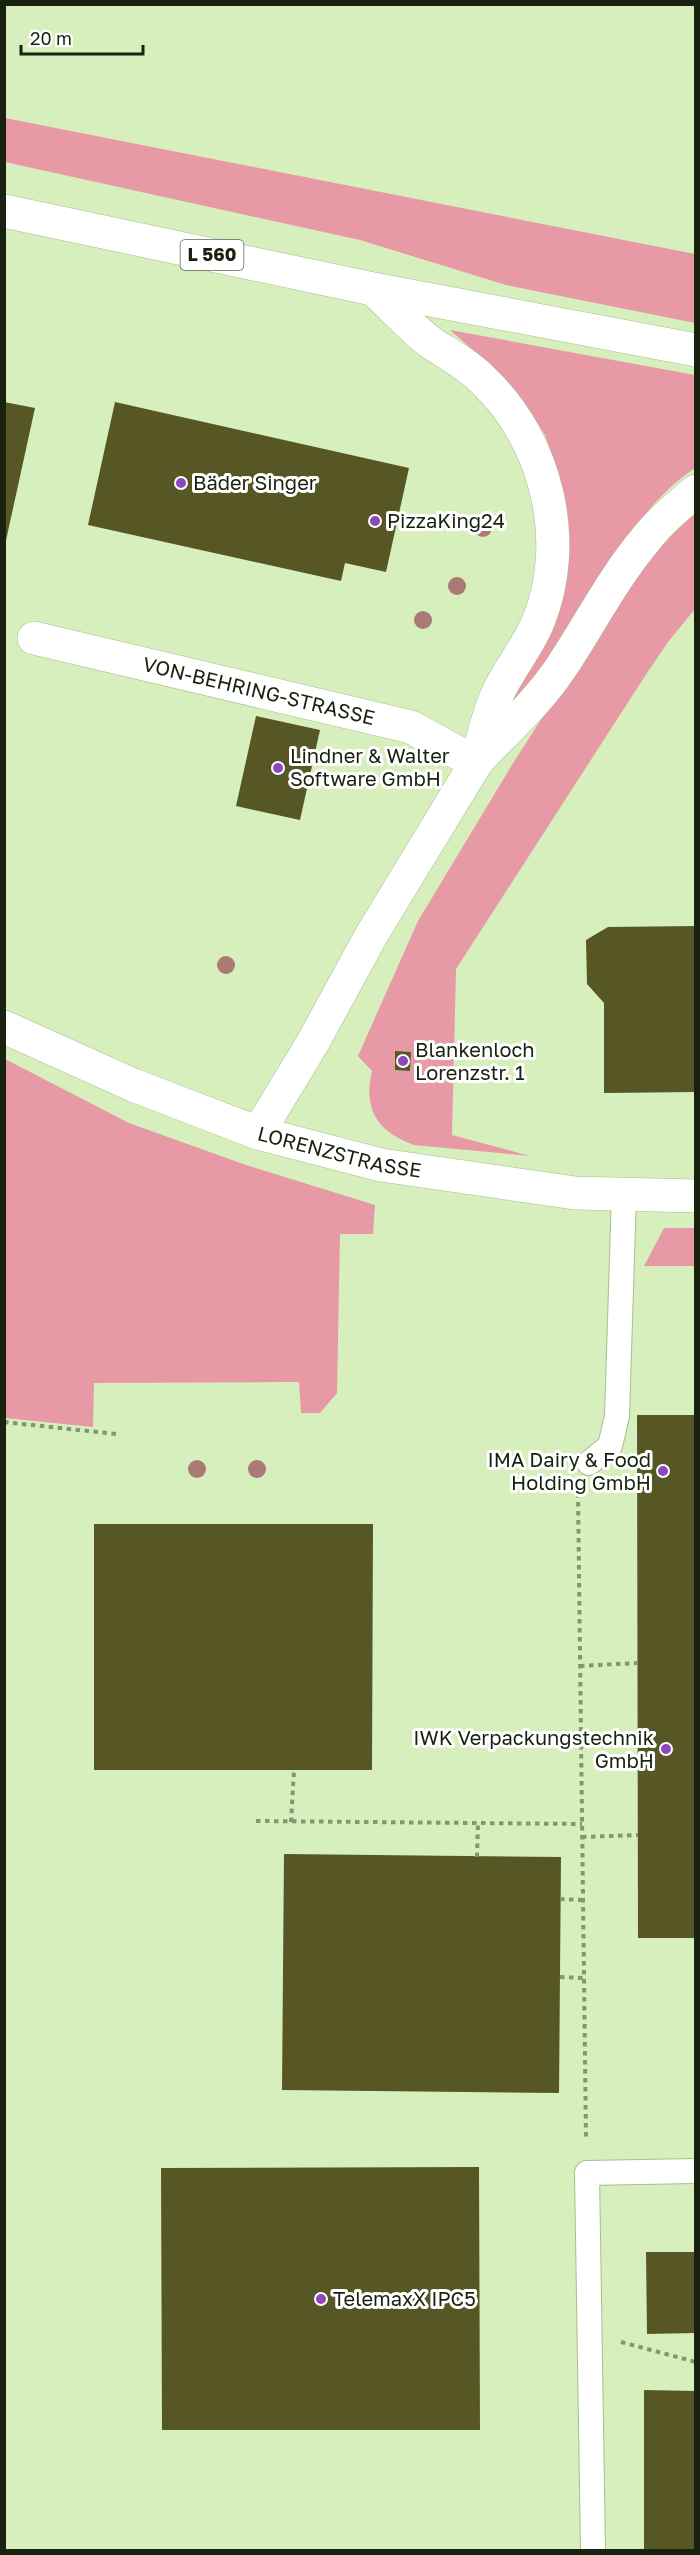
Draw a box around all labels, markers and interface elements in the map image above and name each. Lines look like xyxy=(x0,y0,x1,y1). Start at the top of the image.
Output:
scale bar xyxy=(21,18,142,56)
text: 20 m xyxy=(30,27,72,49)
road number: L 560 xyxy=(180,240,244,270)
place label: Bäder Singer xyxy=(193,470,317,494)
marker: Bäder Singer xyxy=(174,476,188,490)
place label: PizzaKing24 xyxy=(387,508,505,532)
marker: PizzaKing24 xyxy=(368,514,382,528)
street label: VON-BEHRING-STRASSE xyxy=(141,651,378,729)
place label: Lindner & Walter Software GmbH xyxy=(290,743,450,790)
marker: Lindner & Walter Software GmbH xyxy=(271,761,285,775)
place label: Blankenloch Lorenzstr. 1 xyxy=(415,1037,535,1084)
marker: Blankenloch Lorenzstr. 1 xyxy=(396,1054,410,1068)
street label: LORENZSTRASSE xyxy=(255,1120,423,1182)
place label: IMA Dairy & Food Holding GmbH xyxy=(487,1447,651,1494)
marker: IMA Dairy & Food Holding GmbH xyxy=(656,1464,670,1478)
place label: IWK Verpackungstechnik GmbH xyxy=(413,1725,654,1772)
marker: IWK Verpackungstechnik GmbH xyxy=(659,1742,673,1756)
place label: TelemaxX IPC5 xyxy=(333,2286,476,2310)
marker: TelemaxX IPC5 xyxy=(314,2292,328,2306)

